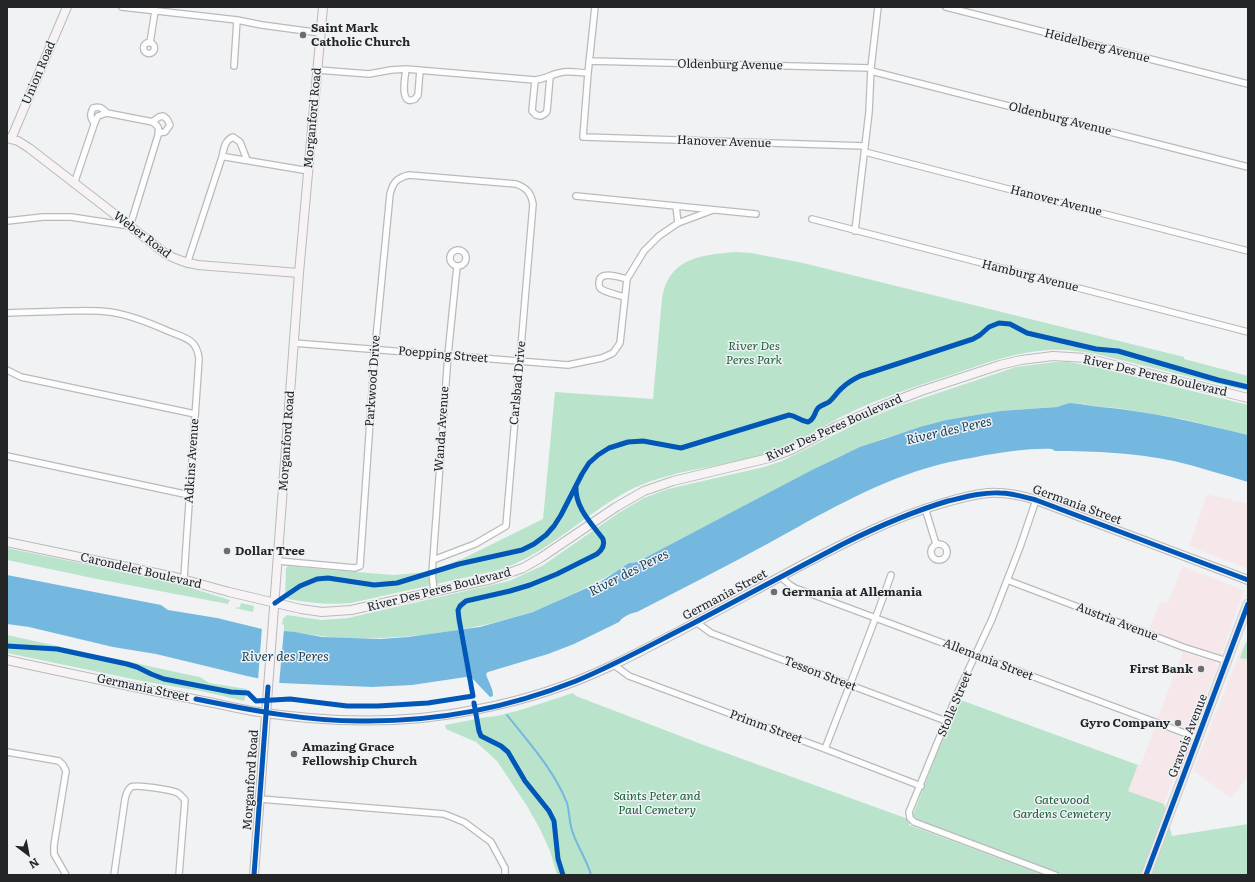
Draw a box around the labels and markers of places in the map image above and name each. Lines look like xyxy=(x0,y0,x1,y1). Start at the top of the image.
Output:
place label: Saint Mark Catholic Church xyxy=(311,21,410,49)
marker: Saint Mark Catholic Church xyxy=(298,30,308,40)
place label: Dollar Tree xyxy=(235,544,305,558)
marker: Dollar Tree xyxy=(222,546,232,556)
place label: Germania at Allemania xyxy=(782,585,922,599)
marker: Germania at Allemania xyxy=(769,587,779,597)
place label: First Bank xyxy=(1129,662,1193,676)
marker: First Bank xyxy=(1196,664,1206,674)
place label: Gyro Company xyxy=(1080,716,1170,730)
marker: Gyro Company xyxy=(1173,718,1183,728)
place label: Amazing Grace Fellowship Church xyxy=(302,740,417,768)
marker: Amazing Grace Fellowship Church xyxy=(289,749,299,759)

